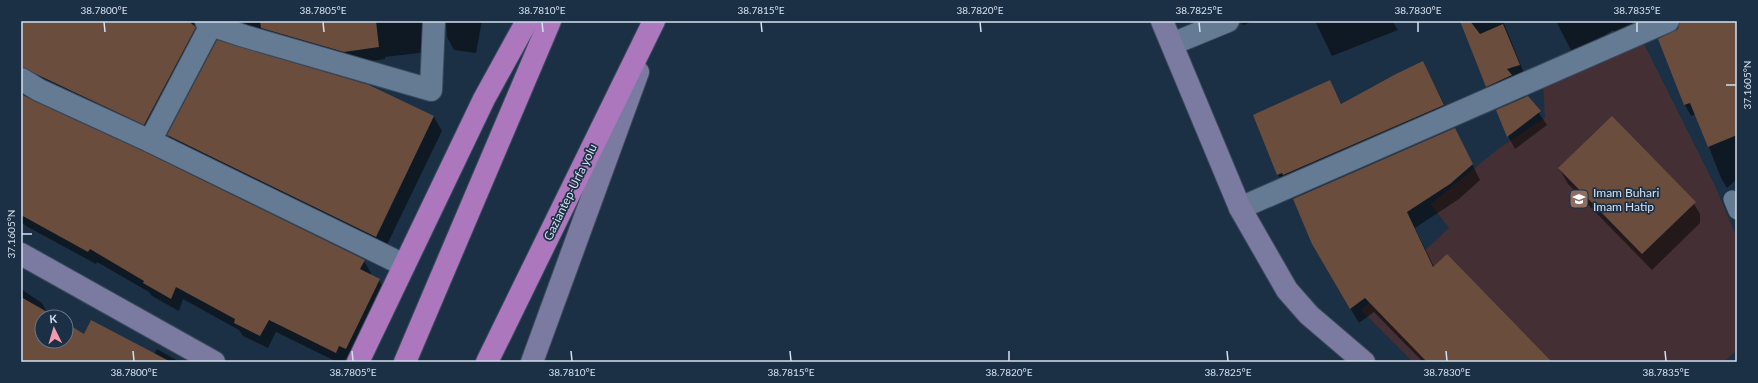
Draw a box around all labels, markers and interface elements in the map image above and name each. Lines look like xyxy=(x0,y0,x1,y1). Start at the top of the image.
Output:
text: 38.7800°E xyxy=(80,4,128,16)
text: 38.7805°E xyxy=(299,4,347,16)
text: 38.7810°E xyxy=(518,4,566,16)
text: 38.7815°E xyxy=(737,4,785,16)
text: 38.7820°E xyxy=(956,4,1004,16)
text: 38.7825°E xyxy=(1175,4,1223,16)
text: 38.7830°E xyxy=(1394,4,1442,16)
text: 38.7835°E xyxy=(1613,4,1661,16)
text: 37.1605°N xyxy=(1741,61,1753,109)
street label: Gaziantep-Urfa yolu xyxy=(540,141,600,243)
place label: Imam Buhari Imam Hatip xyxy=(1593,185,1659,214)
school or university icon: Imam Buhari Imam Hatip xyxy=(1568,188,1590,210)
text: 37.1605°N xyxy=(5,210,17,258)
north arrow xyxy=(34,309,74,349)
text: K xyxy=(49,312,58,325)
text: 38.7800°E xyxy=(110,366,158,378)
text: 38.7805°E xyxy=(329,366,377,378)
text: 38.7810°E xyxy=(548,366,596,378)
text: 38.7815°E xyxy=(767,366,815,378)
text: 38.7820°E xyxy=(985,366,1033,378)
text: 38.7825°E xyxy=(1204,366,1252,378)
text: 38.7830°E xyxy=(1423,366,1471,378)
text: 38.7835°E xyxy=(1642,366,1690,378)

